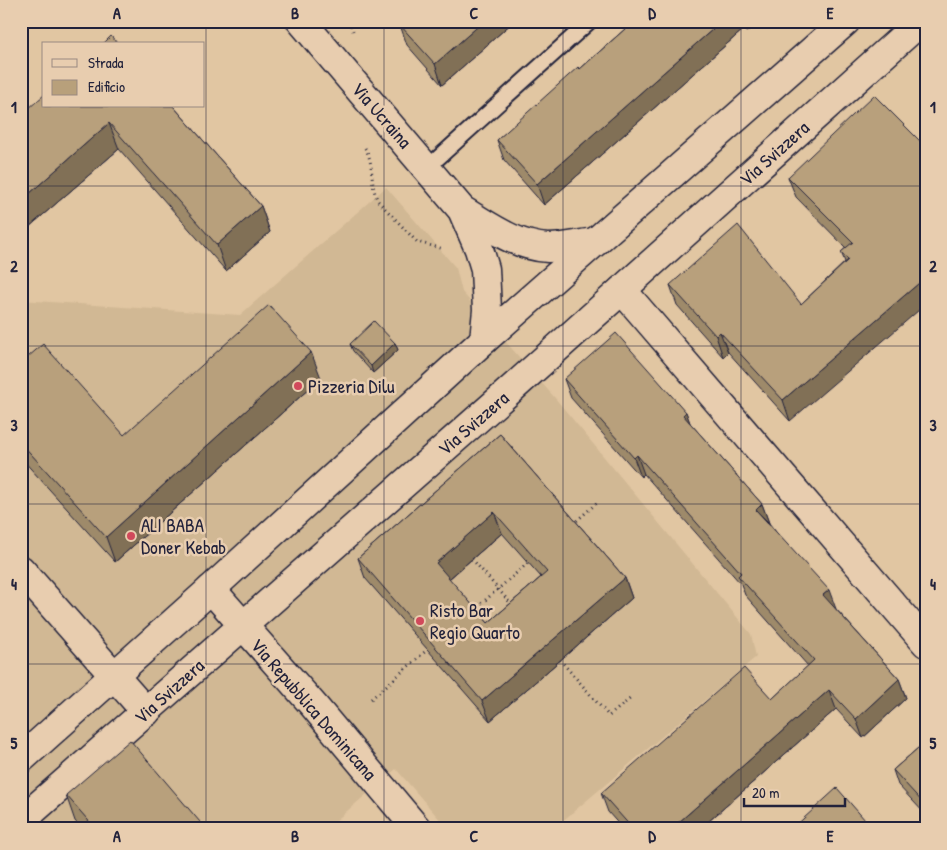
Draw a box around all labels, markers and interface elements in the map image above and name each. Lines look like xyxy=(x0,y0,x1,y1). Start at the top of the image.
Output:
text: A xyxy=(113,2,121,24)
text: B xyxy=(291,2,299,24)
text: C xyxy=(470,2,479,24)
text: D xyxy=(648,2,656,24)
text: E xyxy=(826,2,834,24)
legend xyxy=(42,42,205,108)
text: Strada xyxy=(88,52,124,73)
text: Edificio xyxy=(88,76,125,97)
street label: Via Ucraina xyxy=(346,76,418,154)
text: 1 xyxy=(11,96,17,118)
text: 1 xyxy=(930,96,936,118)
street label: Via Svizzera xyxy=(733,114,815,191)
text: 2 xyxy=(10,255,18,277)
text: 2 xyxy=(929,255,937,277)
place label: Pizzeria Dilu xyxy=(308,373,395,399)
marker: Pizzeria Dilu xyxy=(292,380,304,392)
street label: Via Svizzera xyxy=(432,385,514,461)
text: 3 xyxy=(10,414,18,436)
text: 3 xyxy=(929,414,937,436)
place label: ALI BABA Doner Kebab xyxy=(141,512,226,560)
marker: ALI BABA Doner Kebab xyxy=(125,530,137,542)
text: 4 xyxy=(11,573,17,595)
text: 4 xyxy=(930,573,936,595)
place label: Risto Bar Regio Quarto xyxy=(430,597,520,645)
marker: Risto Bar Regio Quarto xyxy=(414,615,426,627)
street label: Via Repubblica Dominicana xyxy=(245,632,383,786)
street label: Via Svizzera xyxy=(128,652,210,729)
text: 5 xyxy=(11,732,18,754)
text: 5 xyxy=(930,732,937,754)
scale bar xyxy=(744,775,846,807)
text: 20 m xyxy=(752,782,779,803)
text: A xyxy=(113,825,121,847)
text: B xyxy=(291,825,299,847)
text: C xyxy=(470,825,479,847)
text: D xyxy=(648,825,656,847)
text: E xyxy=(826,825,834,847)

